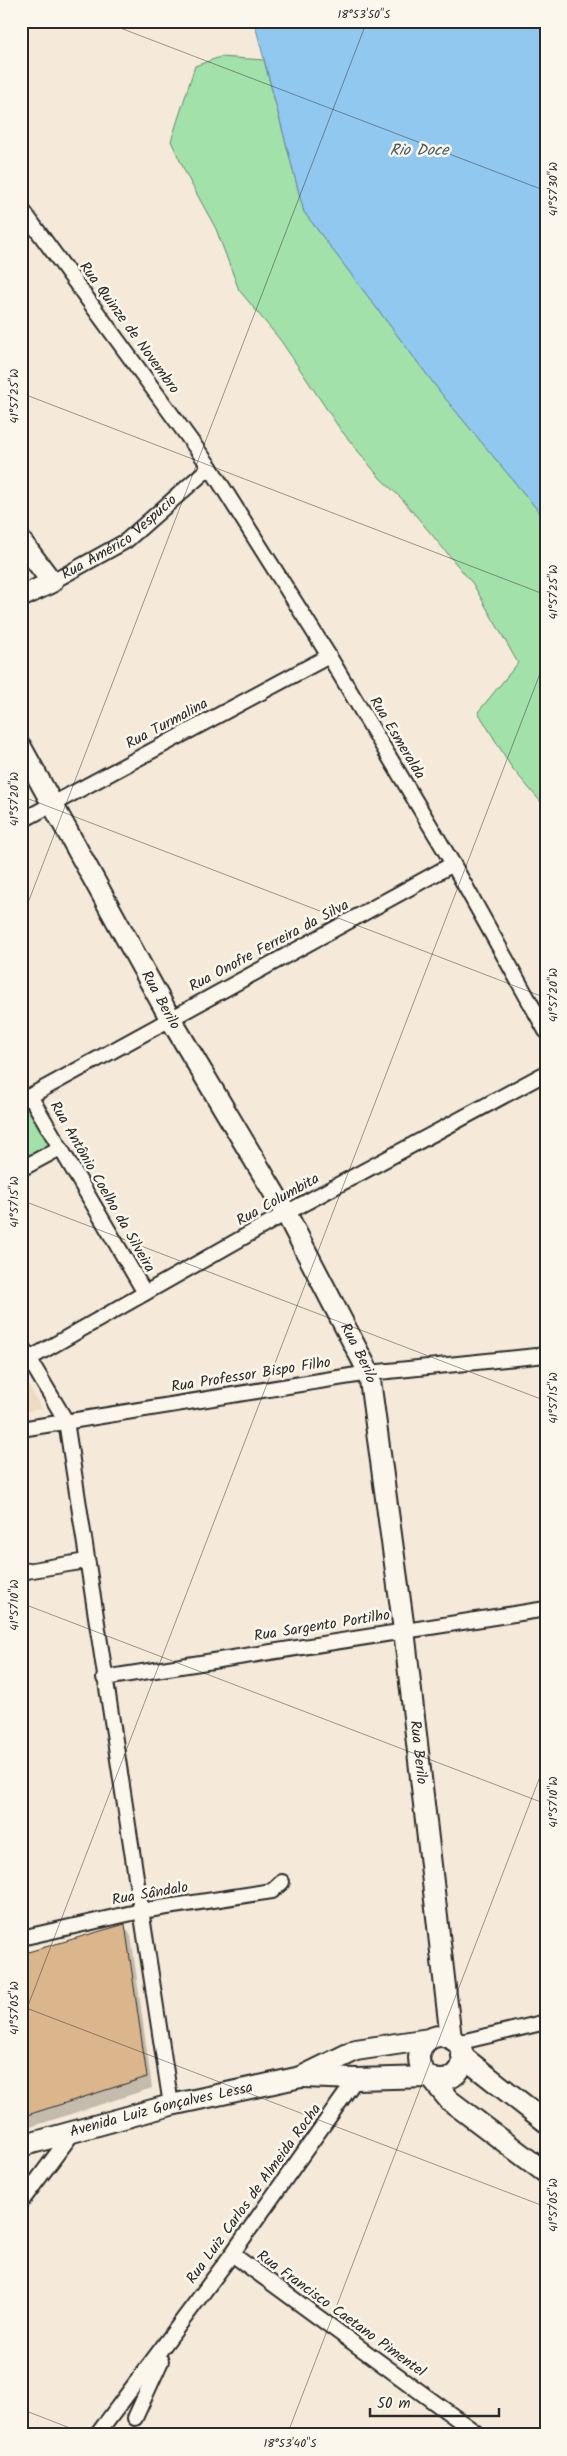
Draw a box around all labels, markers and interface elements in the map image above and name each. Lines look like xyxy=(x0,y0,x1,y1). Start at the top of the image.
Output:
text: 18°53'50"S xyxy=(338,5,391,24)
water label: Rio Doce xyxy=(390,138,450,163)
text: 41°57'30"W xyxy=(544,162,563,216)
street label: Rua Quinze de Novembro xyxy=(73,257,185,399)
text: 41°57'25"W xyxy=(5,369,24,423)
street label: Rua Américo Vespúcio xyxy=(57,489,183,587)
text: 41°57'25"W xyxy=(544,565,563,619)
street label: Rua Turmalina xyxy=(121,692,213,756)
street label: Rua Esmeralda xyxy=(363,692,431,784)
text: 41°57'20"W xyxy=(5,772,24,826)
street label: Rua Onofre Ferreira da Silva xyxy=(185,894,353,998)
street label: Rua Berilo xyxy=(134,966,187,1035)
text: 41°57'20"W xyxy=(544,968,563,1022)
street label: Rua Antônio Coelho da Silveira xyxy=(43,1097,161,1277)
street label: Rua Columbita xyxy=(232,1167,324,1233)
text: 41°57'15"W xyxy=(5,1176,24,1228)
street label: Rua Berilo xyxy=(333,1319,382,1385)
street label: Rua Professor Bispo Filho xyxy=(169,1350,333,1399)
text: 41°57'15"W xyxy=(544,1372,563,1424)
text: 41°57'10"W xyxy=(5,1579,24,1631)
street label: Rua Sargento Portilho xyxy=(252,1603,392,1649)
street label: Rua Berilo xyxy=(402,1719,434,1786)
text: 41°57'10"W xyxy=(544,1776,563,1828)
street label: Rua Sândalo xyxy=(110,1875,190,1913)
text: 41°57'05"W xyxy=(5,1981,24,2035)
street label: Avenida Luiz Gonçalves Lessa xyxy=(67,2076,255,2144)
street label: Rua Luiz Carlos de Almeida Rocha xyxy=(180,2099,328,2289)
text: 41°57'05"W xyxy=(544,2178,563,2232)
street label: Rua Francisco Caetano Pimentel xyxy=(251,2244,431,2384)
scale bar xyxy=(370,2386,498,2418)
text: 50 m xyxy=(377,2392,411,2416)
text: 18°53'40"S xyxy=(263,2434,317,2453)

